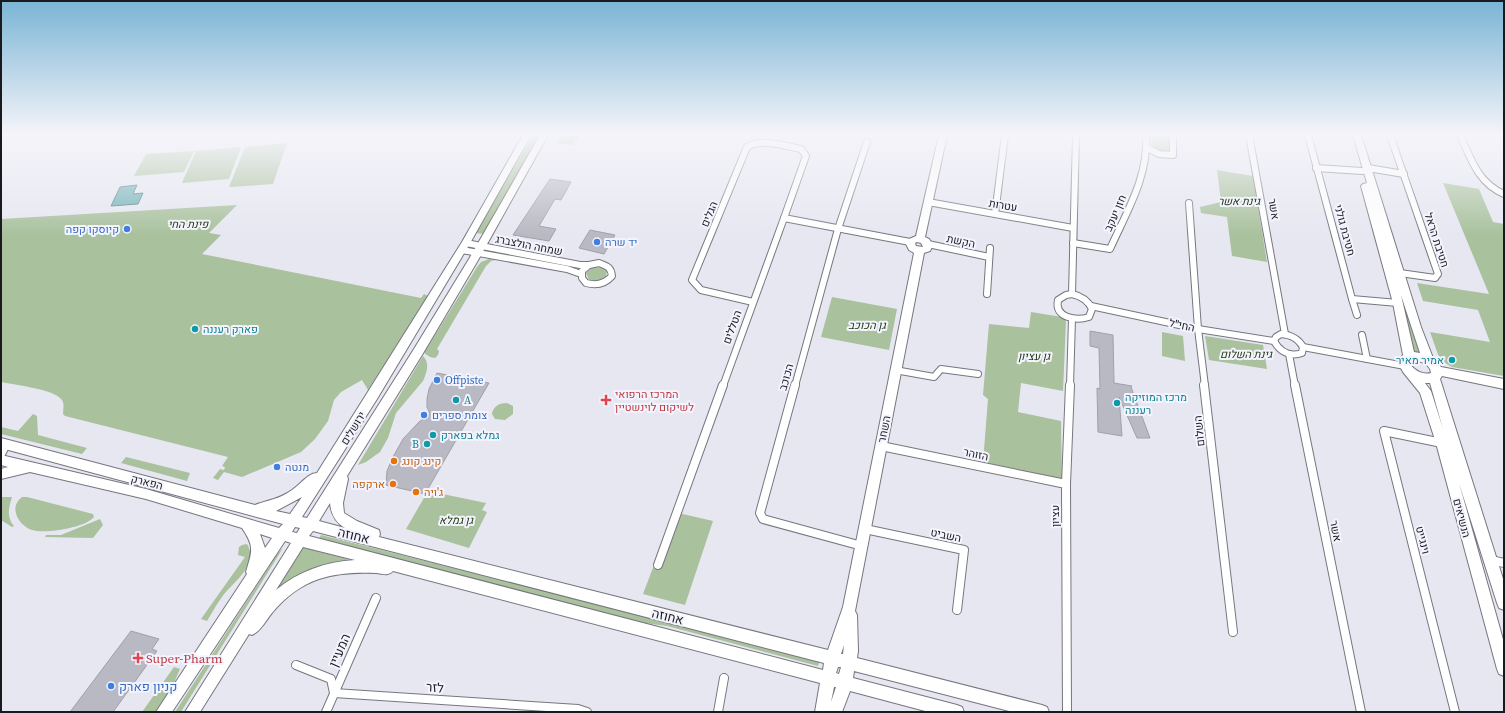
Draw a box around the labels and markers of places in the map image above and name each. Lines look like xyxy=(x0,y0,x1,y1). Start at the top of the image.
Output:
place label: קיוסקו קפה xyxy=(66,222,119,237)
marker: קיוסקו קפה xyxy=(122,224,132,234)
place label: יד שרה xyxy=(605,235,637,250)
marker: יד שרה xyxy=(592,237,602,247)
place label: פארק רעננה xyxy=(203,322,258,337)
marker: פארק רעננה xyxy=(190,324,200,334)
place label: אמיר מאיר xyxy=(1396,353,1444,368)
marker: אמיר מאיר xyxy=(1447,355,1457,365)
place label: Offpiste xyxy=(445,373,484,388)
marker: Offpiste xyxy=(432,375,442,385)
place label: המרכז הרפואי לשיקום לוינשטיין xyxy=(615,387,694,415)
place label: מרכז המוזיקה רעננה xyxy=(1125,390,1187,418)
place label: A xyxy=(464,393,472,408)
marker: המרכז הרפואי לשיקום לוינשטיין xyxy=(600,394,612,406)
marker: A xyxy=(451,395,461,405)
marker: מרכז המוזיקה רעננה xyxy=(1112,398,1122,408)
place label: צומת ספרים xyxy=(432,408,487,423)
marker: צומת ספרים xyxy=(419,410,429,420)
place label: גמלא בפארק xyxy=(441,428,500,443)
marker: גמלא בפארק xyxy=(428,430,438,440)
place label: B xyxy=(412,437,419,452)
marker: B xyxy=(422,439,432,449)
place label: קינג קונג xyxy=(402,454,441,469)
marker: קינג קונג xyxy=(389,456,399,466)
place label: מנטה xyxy=(285,460,309,475)
marker: מנטה xyxy=(272,462,282,472)
place label: ארקפה xyxy=(352,477,385,492)
marker: ארקפה xyxy=(388,479,398,489)
place label: ג'ויה xyxy=(424,485,443,500)
marker: ג'ויה xyxy=(411,487,421,497)
place label: Super-Pharm xyxy=(146,650,223,667)
marker: Super-Pharm xyxy=(133,653,143,663)
place label: קניון פארק xyxy=(119,678,177,695)
marker: קניון פארק xyxy=(106,681,116,691)

